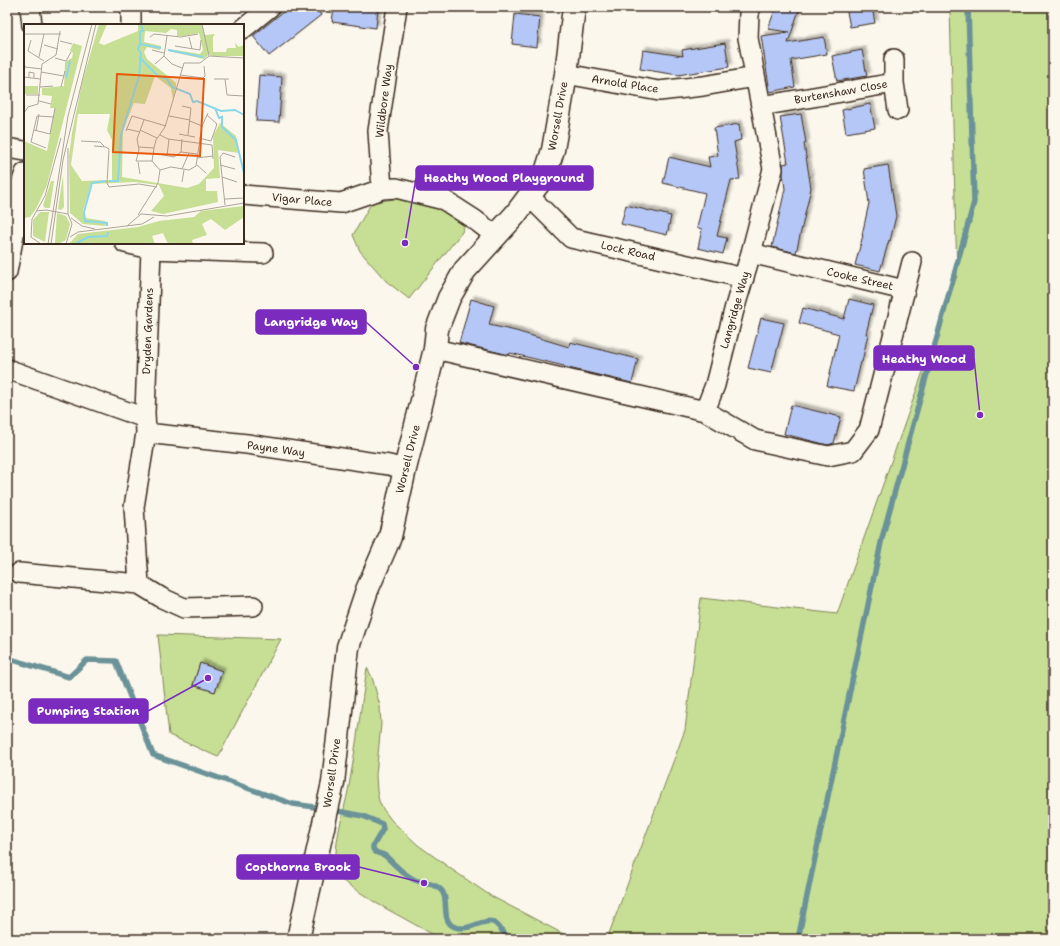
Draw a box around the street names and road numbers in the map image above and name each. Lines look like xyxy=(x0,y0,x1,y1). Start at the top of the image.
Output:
street label: Wildbore Way xyxy=(372,63,396,139)
street label: Arnold Place xyxy=(590,71,660,97)
street label: Burtenshaw Close xyxy=(793,76,889,108)
street label: Worsell Drive xyxy=(545,80,571,152)
street label: Vigar Place xyxy=(271,190,333,210)
street label: Lock Road xyxy=(599,237,657,265)
street label: Cooke Street xyxy=(825,264,895,294)
street label: Langridge Way xyxy=(717,269,753,351)
street label: Dryden Gardens xyxy=(139,287,157,375)
street label: Worsell Drive xyxy=(392,423,424,495)
street label: Payne Way xyxy=(246,438,306,460)
street label: Worsell Drive xyxy=(320,737,344,809)

